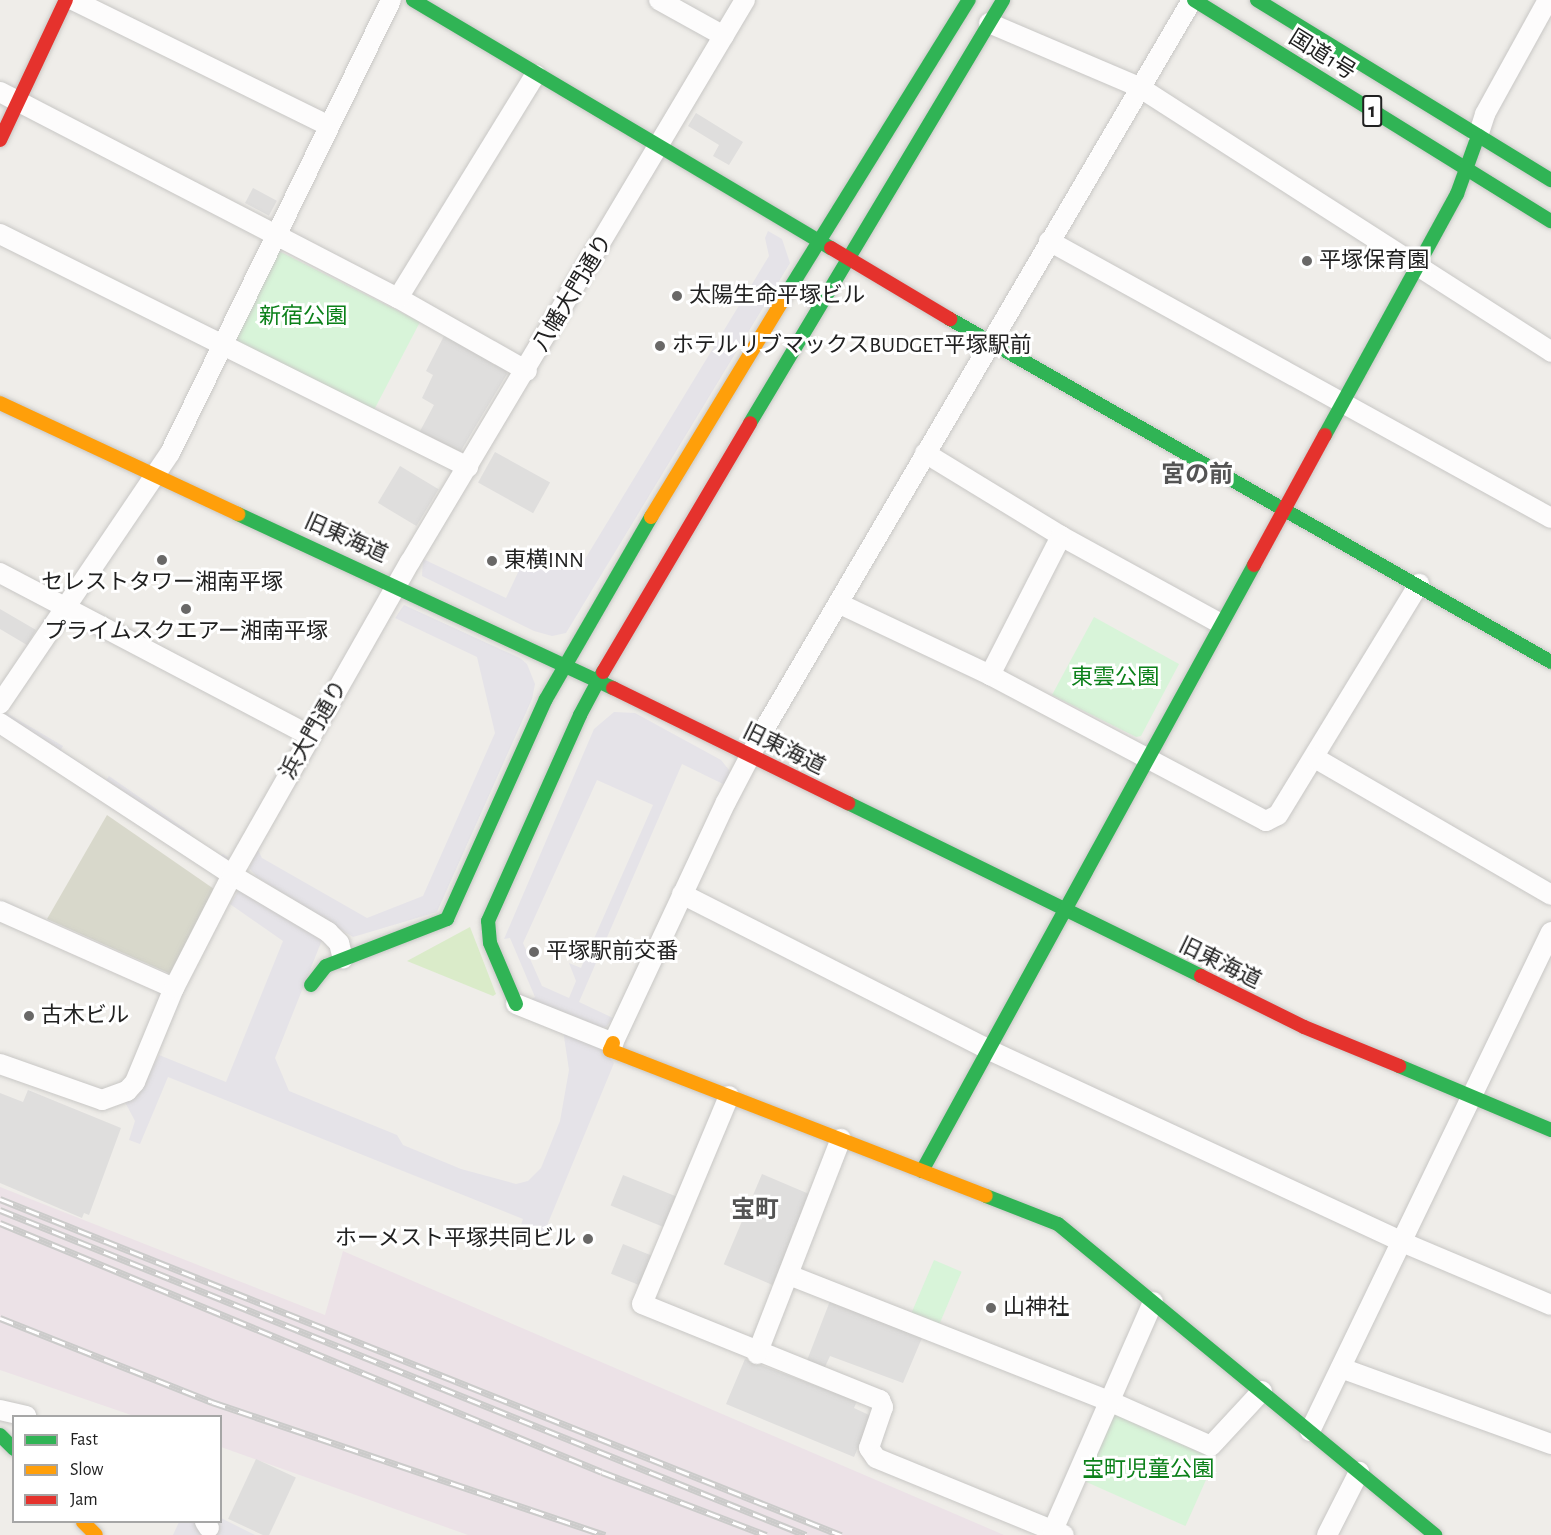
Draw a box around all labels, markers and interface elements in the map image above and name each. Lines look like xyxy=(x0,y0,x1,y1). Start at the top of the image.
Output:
street label: 国道1号 xyxy=(1284,24,1360,86)
road number: 1 xyxy=(1362,93,1382,129)
street label: 八幡大門通り xyxy=(528,230,618,356)
place label: 平塚保育園 xyxy=(1319,248,1429,274)
marker: 平塚保育園 xyxy=(1300,254,1314,268)
place label: 太陽生命平塚ビル xyxy=(689,283,865,309)
marker: 太陽生命平塚ビル xyxy=(670,289,684,303)
park label: 新宿公園 xyxy=(259,304,347,330)
place label: ホテルリブマックスBUDGET平塚駅前 xyxy=(672,333,1032,359)
marker: ホテルリブマックスBUDGET平塚駅前 xyxy=(653,339,667,353)
district label: 宮の前 xyxy=(1161,462,1233,490)
street label: 旧東海道 xyxy=(300,508,392,568)
place label: 東横INN xyxy=(504,548,584,574)
marker: セレストタワー湘南平塚 xyxy=(155,553,169,567)
marker: 東横INN xyxy=(485,554,499,568)
place label: セレストタワー湘南平塚 xyxy=(41,570,283,596)
marker: プライムスクエアー湘南平塚 xyxy=(179,602,193,616)
place label: プライムスクエアー湘南平塚 xyxy=(44,619,328,645)
park label: 東雲公園 xyxy=(1071,665,1159,691)
street label: 浜大門通り xyxy=(275,676,353,784)
street label: 旧東海道 xyxy=(739,718,829,780)
street label: 旧東海道 xyxy=(1175,932,1265,994)
place label: 平塚駅前交番 xyxy=(546,939,678,965)
marker: 平塚駅前交番 xyxy=(527,945,541,959)
place label: 古木ビル xyxy=(41,1003,129,1029)
marker: 古木ビル xyxy=(22,1009,36,1023)
district label: 宝町 xyxy=(731,1197,779,1225)
place label: ホーメスト平塚共同ビル xyxy=(334,1226,576,1252)
marker: ホーメスト平塚共同ビル xyxy=(581,1232,595,1246)
place label: 山神社 xyxy=(1003,1295,1069,1321)
marker: 山神社 xyxy=(984,1301,998,1315)
legend xyxy=(12,1415,222,1523)
text: Fast xyxy=(70,1431,98,1449)
park label: 宝町児童公園 xyxy=(1082,1457,1214,1483)
text: Slow xyxy=(70,1461,103,1479)
text: Jam xyxy=(70,1491,98,1509)

